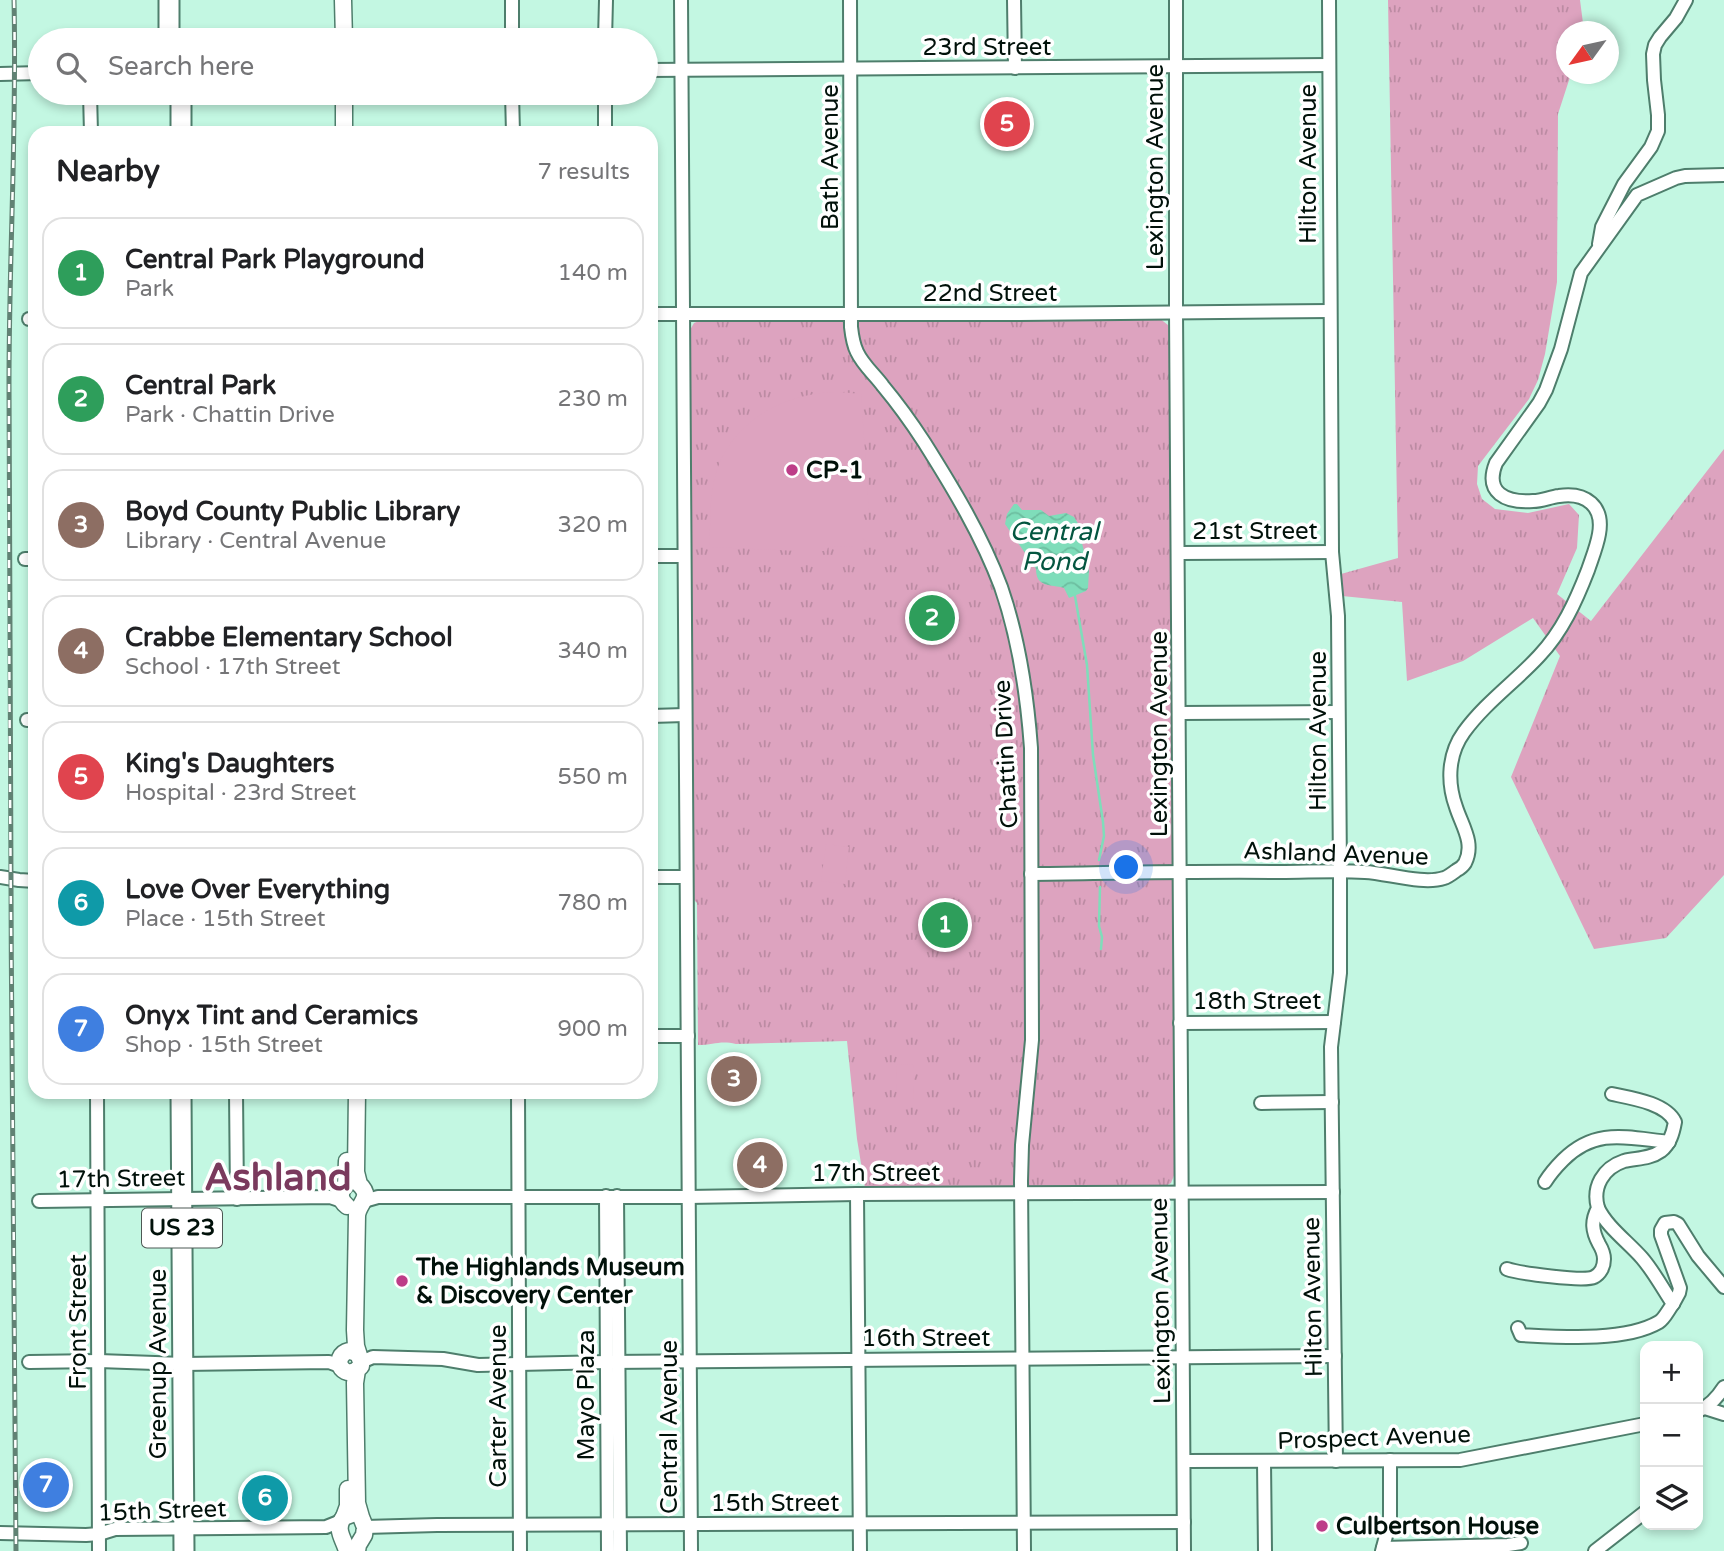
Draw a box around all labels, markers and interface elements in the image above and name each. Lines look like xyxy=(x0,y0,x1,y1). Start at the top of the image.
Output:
north arrow xyxy=(1556,21,1619,84)
search box xyxy=(28,28,658,105)
street label: 23rd Street xyxy=(923,33,1051,62)
icon: search xyxy=(52,48,90,86)
text: Search here xyxy=(108,51,254,82)
street label: Lexington Avenue xyxy=(1141,64,1170,270)
street label: Bath Avenue xyxy=(816,84,845,230)
street label: Hilton Avenue xyxy=(1294,84,1323,244)
pin: 5 xyxy=(984,98,1030,150)
text: Nearby xyxy=(56,153,160,190)
text: 7 results xyxy=(537,158,630,186)
text: Central Park Playground xyxy=(125,244,425,275)
text: 1 xyxy=(74,259,88,287)
text: 140 m xyxy=(558,259,628,287)
text: Park xyxy=(125,275,174,303)
street label: 22nd Street xyxy=(923,279,1057,308)
text: Central Park xyxy=(125,370,276,401)
text: 2 xyxy=(74,385,88,413)
text: 230 m xyxy=(558,385,628,413)
text: Park · Chattin Drive xyxy=(125,401,335,429)
place label: CP-1 xyxy=(806,456,864,485)
marker: CP-1 xyxy=(784,462,800,478)
text: Boyd County Public Library xyxy=(125,496,460,527)
text: 3 xyxy=(74,511,88,539)
text: 320 m xyxy=(558,511,628,539)
water label: Central Pond xyxy=(1010,516,1102,577)
street label: 21st Street xyxy=(1192,517,1318,546)
text: Library · Central Avenue xyxy=(125,527,386,555)
pin: 2 xyxy=(909,592,955,644)
text: Crabbe Elementary School xyxy=(125,622,453,653)
street label: Lexington Avenue xyxy=(1145,631,1174,837)
text: 4 xyxy=(74,637,88,665)
text: 340 m xyxy=(558,637,628,665)
street label: Hilton Avenue xyxy=(1304,651,1333,811)
text: School · 17th Street xyxy=(125,653,340,681)
street label: Chattin Drive xyxy=(988,679,1024,829)
text: King's Daughters xyxy=(125,748,335,779)
text: 5 xyxy=(74,763,88,791)
text: 550 m xyxy=(558,763,628,791)
text: Hospital · 23rd Street xyxy=(125,779,356,807)
street label: Ashland Avenue xyxy=(1243,836,1429,872)
your location xyxy=(1109,850,1143,884)
text: Love Over Everything xyxy=(125,874,390,905)
text: 6 xyxy=(74,889,88,917)
text: 780 m xyxy=(558,889,628,917)
pin: 1 xyxy=(922,899,968,951)
text: Place · 15th Street xyxy=(125,905,326,933)
street label: 18th Street xyxy=(1193,987,1321,1016)
text: Onyx Tint and Ceramics xyxy=(125,1000,418,1031)
text: 7 xyxy=(74,1015,88,1043)
text: 900 m xyxy=(558,1015,628,1043)
text: Shop · 15th Street xyxy=(125,1031,323,1059)
pin: 3 xyxy=(711,1053,757,1105)
pin: 4 xyxy=(737,1139,783,1191)
district label: Ashland xyxy=(204,1155,352,1201)
street label: 17th Street xyxy=(812,1159,940,1188)
street label: 17th Street xyxy=(56,1163,186,1195)
street label: Lexington Avenue xyxy=(1145,1198,1177,1404)
road number: US 23 xyxy=(142,1208,222,1247)
street label: Hilton Avenue xyxy=(1297,1217,1329,1377)
place label: The Highlands Museum & Discovery Center xyxy=(415,1253,685,1310)
street label: Front Street xyxy=(64,1254,93,1390)
street label: Greenup Avenue xyxy=(144,1269,173,1459)
marker: The Highlands Museum & Discovery Center xyxy=(394,1273,410,1289)
street label: Carter Avenue xyxy=(484,1324,513,1488)
street label: 16th Street xyxy=(862,1324,990,1353)
street label: Mayo Plaza xyxy=(572,1330,601,1460)
street label: Central Avenue xyxy=(655,1340,684,1514)
map controls xyxy=(1640,1341,1703,1530)
button: + xyxy=(1640,1341,1703,1404)
button: − xyxy=(1640,1404,1703,1467)
street label: Prospect Avenue xyxy=(1277,1420,1471,1456)
pin: 7 xyxy=(23,1459,69,1511)
button: layers xyxy=(1640,1467,1703,1530)
pin: 6 xyxy=(242,1472,288,1524)
street label: 15th Street xyxy=(711,1489,839,1518)
street label: 15th Street xyxy=(97,1494,227,1528)
place label: Culbertson House xyxy=(1336,1512,1540,1541)
marker: Culbertson House xyxy=(1314,1518,1330,1534)

